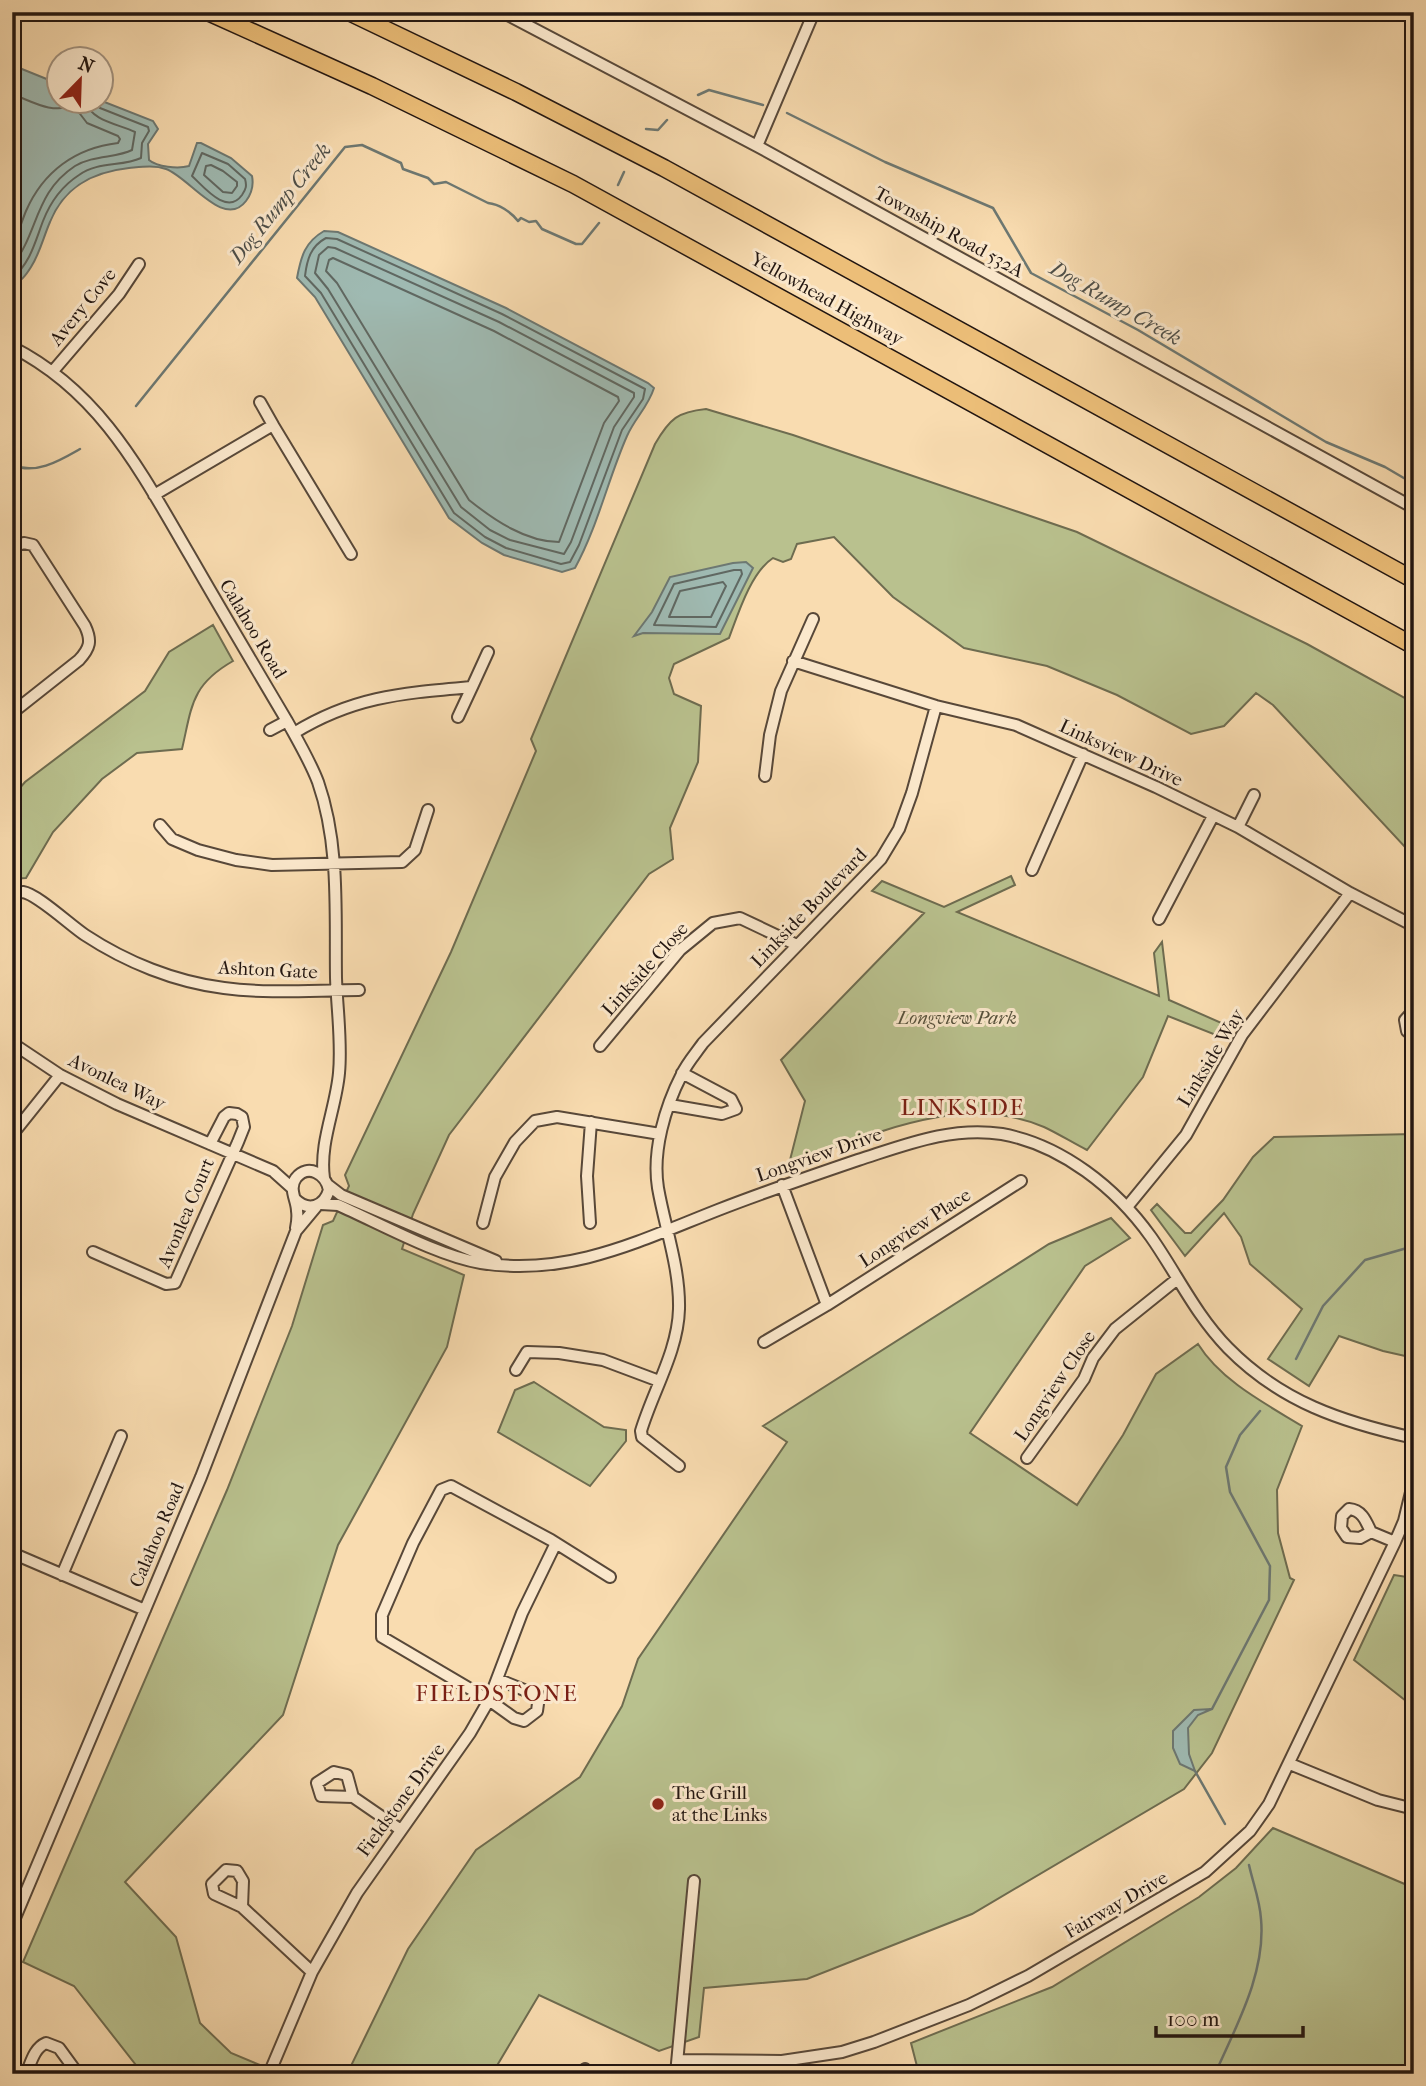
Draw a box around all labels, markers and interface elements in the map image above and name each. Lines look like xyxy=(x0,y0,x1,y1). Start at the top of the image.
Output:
north arrow xyxy=(46,46,116,116)
text: N xyxy=(75,52,98,78)
water label: Dog Rump Creek xyxy=(223,138,336,269)
street label: Township Road 532A xyxy=(870,182,1028,283)
street label: Yellowhead Highway xyxy=(746,247,908,350)
water label: Dog Rump Creek xyxy=(1044,255,1186,350)
street label: Avery Cove xyxy=(44,264,121,351)
street label: Calahoo Road xyxy=(215,575,292,683)
street label: Linksview Drive xyxy=(1056,715,1186,791)
street label: Linkside Boulevard xyxy=(746,843,872,972)
street label: Linkside Close xyxy=(597,918,693,1020)
street label: Ashton Gate xyxy=(217,956,318,984)
street label: Linkside Way xyxy=(1173,1004,1249,1111)
park label: Longview Park xyxy=(895,1007,1017,1029)
street label: Avonlea Way xyxy=(64,1049,170,1115)
district label: LINKSIDE xyxy=(900,1094,1026,1121)
street label: Longview Drive xyxy=(753,1123,885,1187)
street label: Avonlea Court xyxy=(153,1155,219,1272)
street label: Longview Place xyxy=(855,1184,975,1272)
street label: Longview Close xyxy=(1010,1326,1100,1446)
street label: Calahoo Road xyxy=(125,1479,189,1591)
district label: FIELDSTONE xyxy=(415,1680,579,1707)
street label: Fieldstone Drive xyxy=(353,1739,449,1861)
place label: The Grill at the Links xyxy=(672,1782,767,1826)
marker: The Grill at the Links xyxy=(650,1796,666,1812)
street label: Fairway Drive xyxy=(1060,1867,1172,1943)
scale bar xyxy=(1156,1995,1304,2039)
text: 100 m xyxy=(1167,2007,1220,2031)

